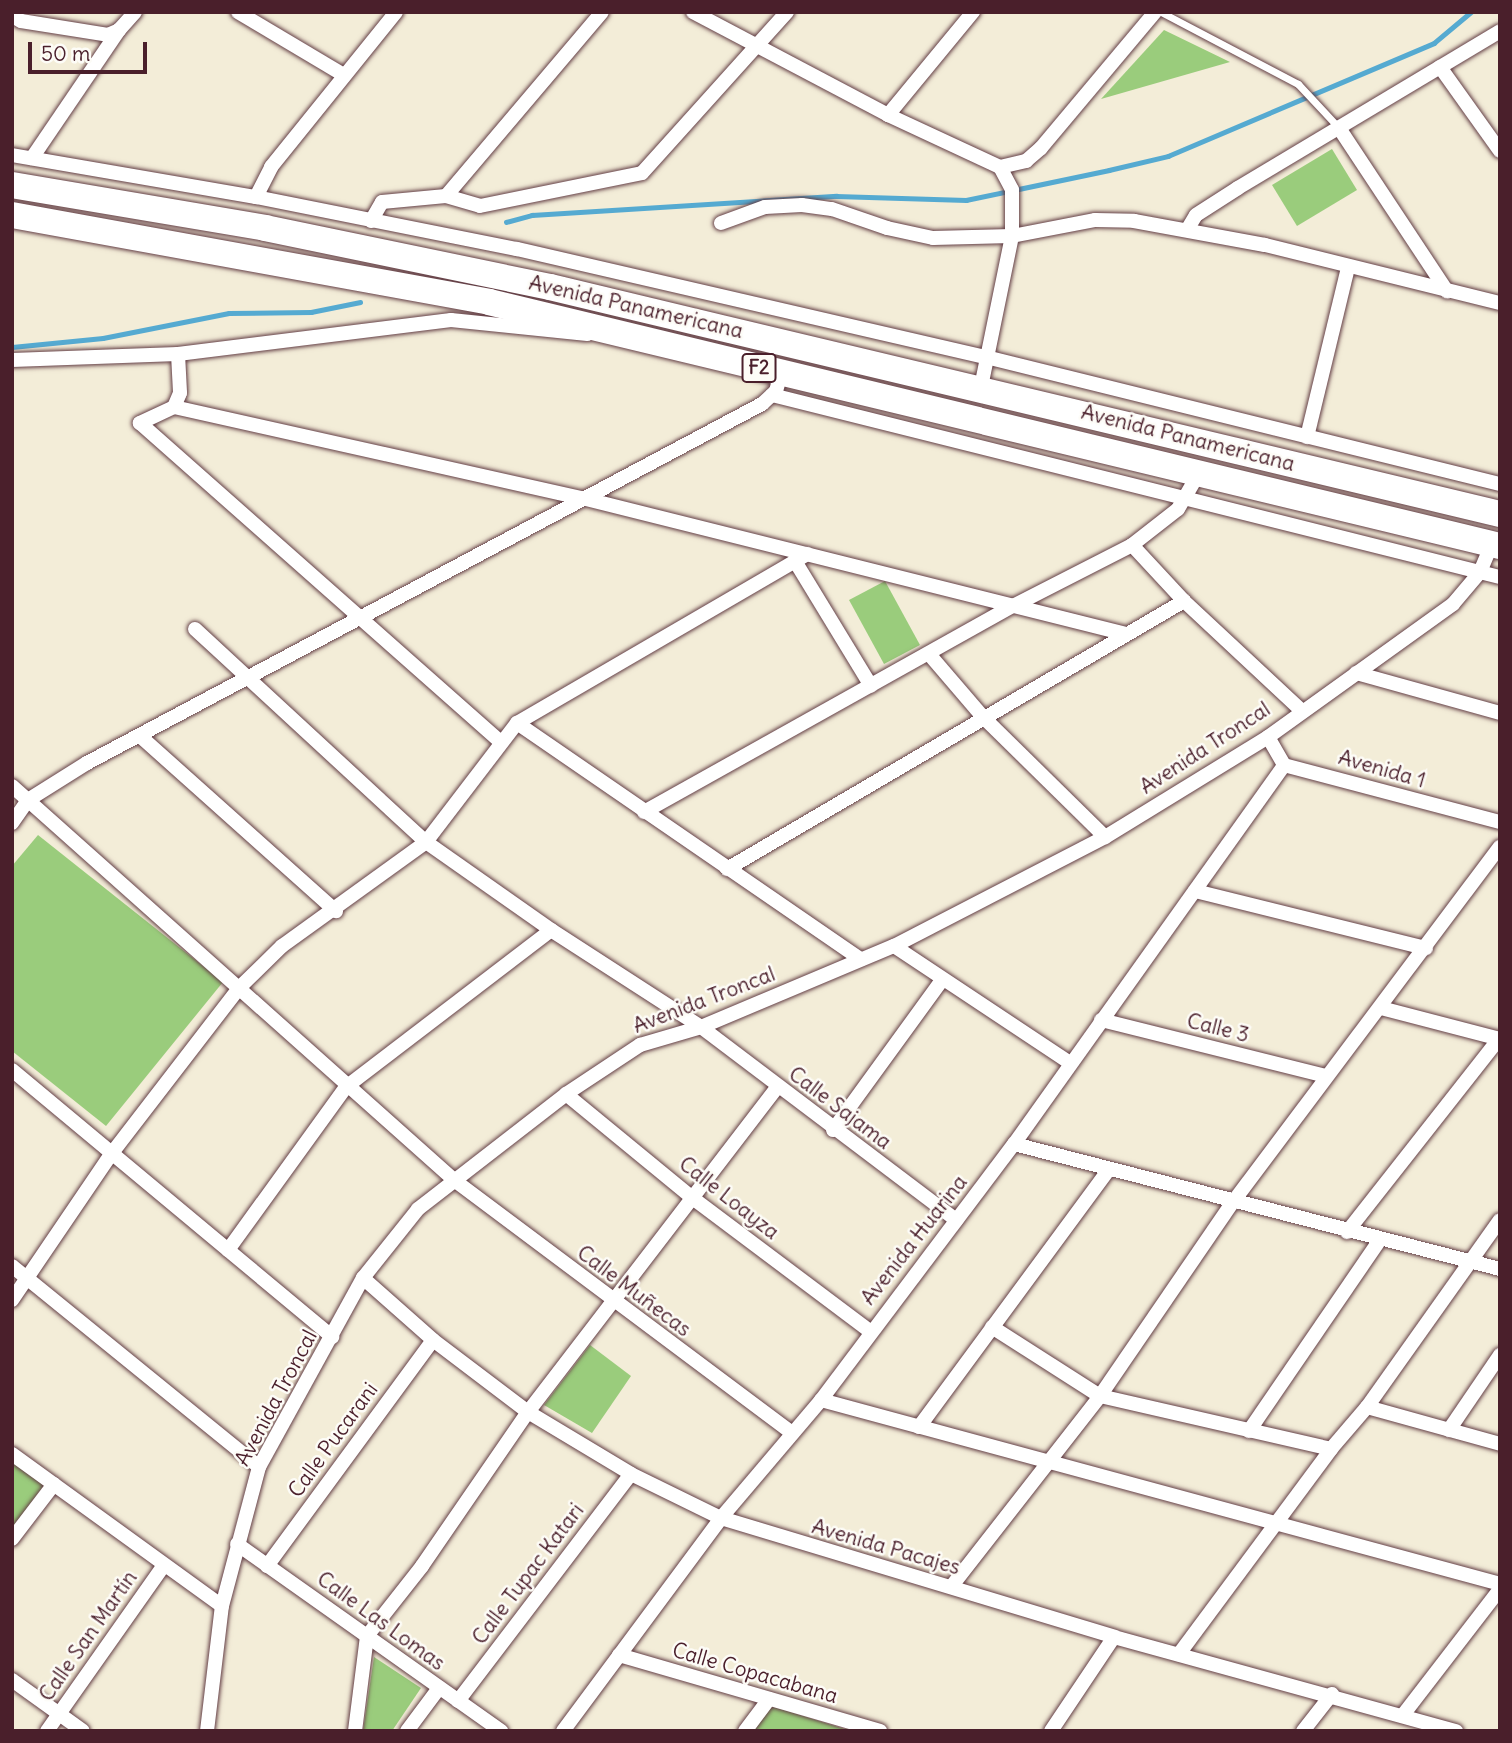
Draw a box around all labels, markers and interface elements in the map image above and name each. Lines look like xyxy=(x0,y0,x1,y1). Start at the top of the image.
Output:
scale bar xyxy=(32,28,150,72)
text: 50 m xyxy=(41,40,90,67)
street label: Avenida Panamericana xyxy=(526,270,746,344)
road number: F2 xyxy=(742,352,776,384)
street label: Avenida Panamericana xyxy=(1079,399,1297,477)
street label: Avenida Troncal xyxy=(1135,697,1275,799)
street label: Avenida 1 xyxy=(1336,745,1428,793)
street label: Avenida Troncal xyxy=(629,961,779,1039)
street label: Calle 3 xyxy=(1184,1008,1252,1048)
street label: Calle Sajama xyxy=(784,1061,896,1155)
street label: Calle Loayza xyxy=(674,1151,784,1245)
street label: Avenida Huarina xyxy=(856,1170,972,1310)
street label: Calle Muñecas xyxy=(572,1240,696,1342)
street label: Avenida Troncal xyxy=(230,1326,322,1470)
street label: Calle Pucarani xyxy=(283,1378,383,1502)
street label: Calle Tupac Katari xyxy=(467,1499,589,1649)
street label: Avenida Pacajes xyxy=(809,1514,963,1580)
street label: Calle San Martín xyxy=(34,1566,142,1706)
street label: Calle Las Lomas xyxy=(312,1566,450,1676)
street label: Calle Copacabana xyxy=(669,1637,841,1709)

